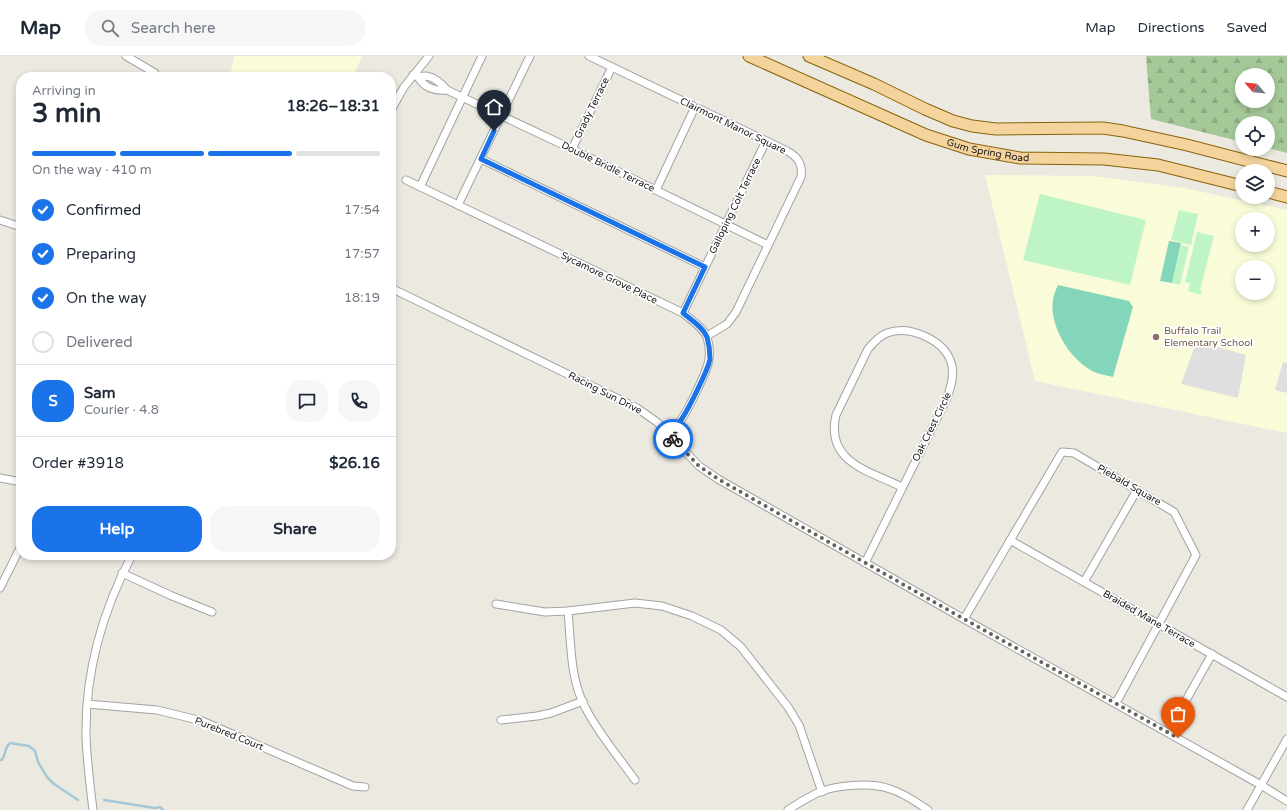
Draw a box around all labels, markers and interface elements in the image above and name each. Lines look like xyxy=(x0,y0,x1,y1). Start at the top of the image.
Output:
search box xyxy=(85,10,365,46)
text: Map xyxy=(20,17,61,39)
icon: search xyxy=(99,17,121,39)
text: Search here xyxy=(131,19,215,37)
text: Map xyxy=(1085,19,1116,36)
text: Directions xyxy=(1138,19,1205,36)
text: Saved xyxy=(1227,19,1267,36)
north arrow xyxy=(1235,68,1275,108)
map controls xyxy=(1235,68,1275,300)
street label: Grady Terrace xyxy=(572,75,612,141)
text: Arriving in xyxy=(32,83,96,99)
pin xyxy=(477,90,511,131)
street label: Clairmont Manor Square xyxy=(678,95,788,157)
icon: home xyxy=(483,96,505,118)
text: 18:26–18:31 xyxy=(287,97,380,115)
text: 3 min xyxy=(32,98,101,129)
button: locate xyxy=(1235,116,1275,156)
street label: Gum Spring Road xyxy=(945,136,1029,164)
street label: Double Bridle Terrace xyxy=(559,139,657,195)
street label: Galloping Colt Terrace xyxy=(707,156,764,256)
text: On the way · 410 m xyxy=(32,162,152,178)
button: layers xyxy=(1235,164,1275,204)
icon: check xyxy=(32,199,54,221)
text: Confirmed xyxy=(66,201,141,219)
text: 17:54 xyxy=(344,202,380,218)
button: + xyxy=(1235,212,1275,252)
icon: check xyxy=(32,243,54,265)
text: Preparing xyxy=(66,245,136,263)
text: 17:57 xyxy=(344,246,380,262)
street label: Sycamore Grove Place xyxy=(559,249,659,307)
button: − xyxy=(1235,260,1275,300)
icon: check xyxy=(32,287,54,309)
text: On the way xyxy=(66,289,146,307)
text: 18:19 xyxy=(344,290,380,306)
place label: Buffalo Trail Elementary School xyxy=(1164,325,1253,349)
marker: Buffalo Trail Elementary School xyxy=(1151,332,1161,342)
text: Delivered xyxy=(66,333,133,351)
street label: Racing Sun Drive xyxy=(566,369,644,417)
button: chat xyxy=(286,380,328,422)
button: phone xyxy=(338,380,380,422)
text: Sam xyxy=(84,384,115,402)
street label: Oak Crest Circle xyxy=(910,390,954,464)
text: S xyxy=(48,392,58,410)
text: Courier · 4.8 xyxy=(84,402,159,418)
courier xyxy=(653,419,693,459)
icon: bike xyxy=(662,428,684,450)
text: Order #3918 xyxy=(32,454,124,472)
text: $26.16 xyxy=(329,454,380,472)
street label: Piebald Square xyxy=(1095,462,1163,508)
button: Help xyxy=(32,506,202,552)
button: Share xyxy=(210,506,380,552)
street label: Braided Mane Terrace xyxy=(1101,588,1198,651)
pin xyxy=(1161,697,1195,738)
icon: bag xyxy=(1167,703,1189,725)
street label: Purebred Court xyxy=(193,715,265,753)

